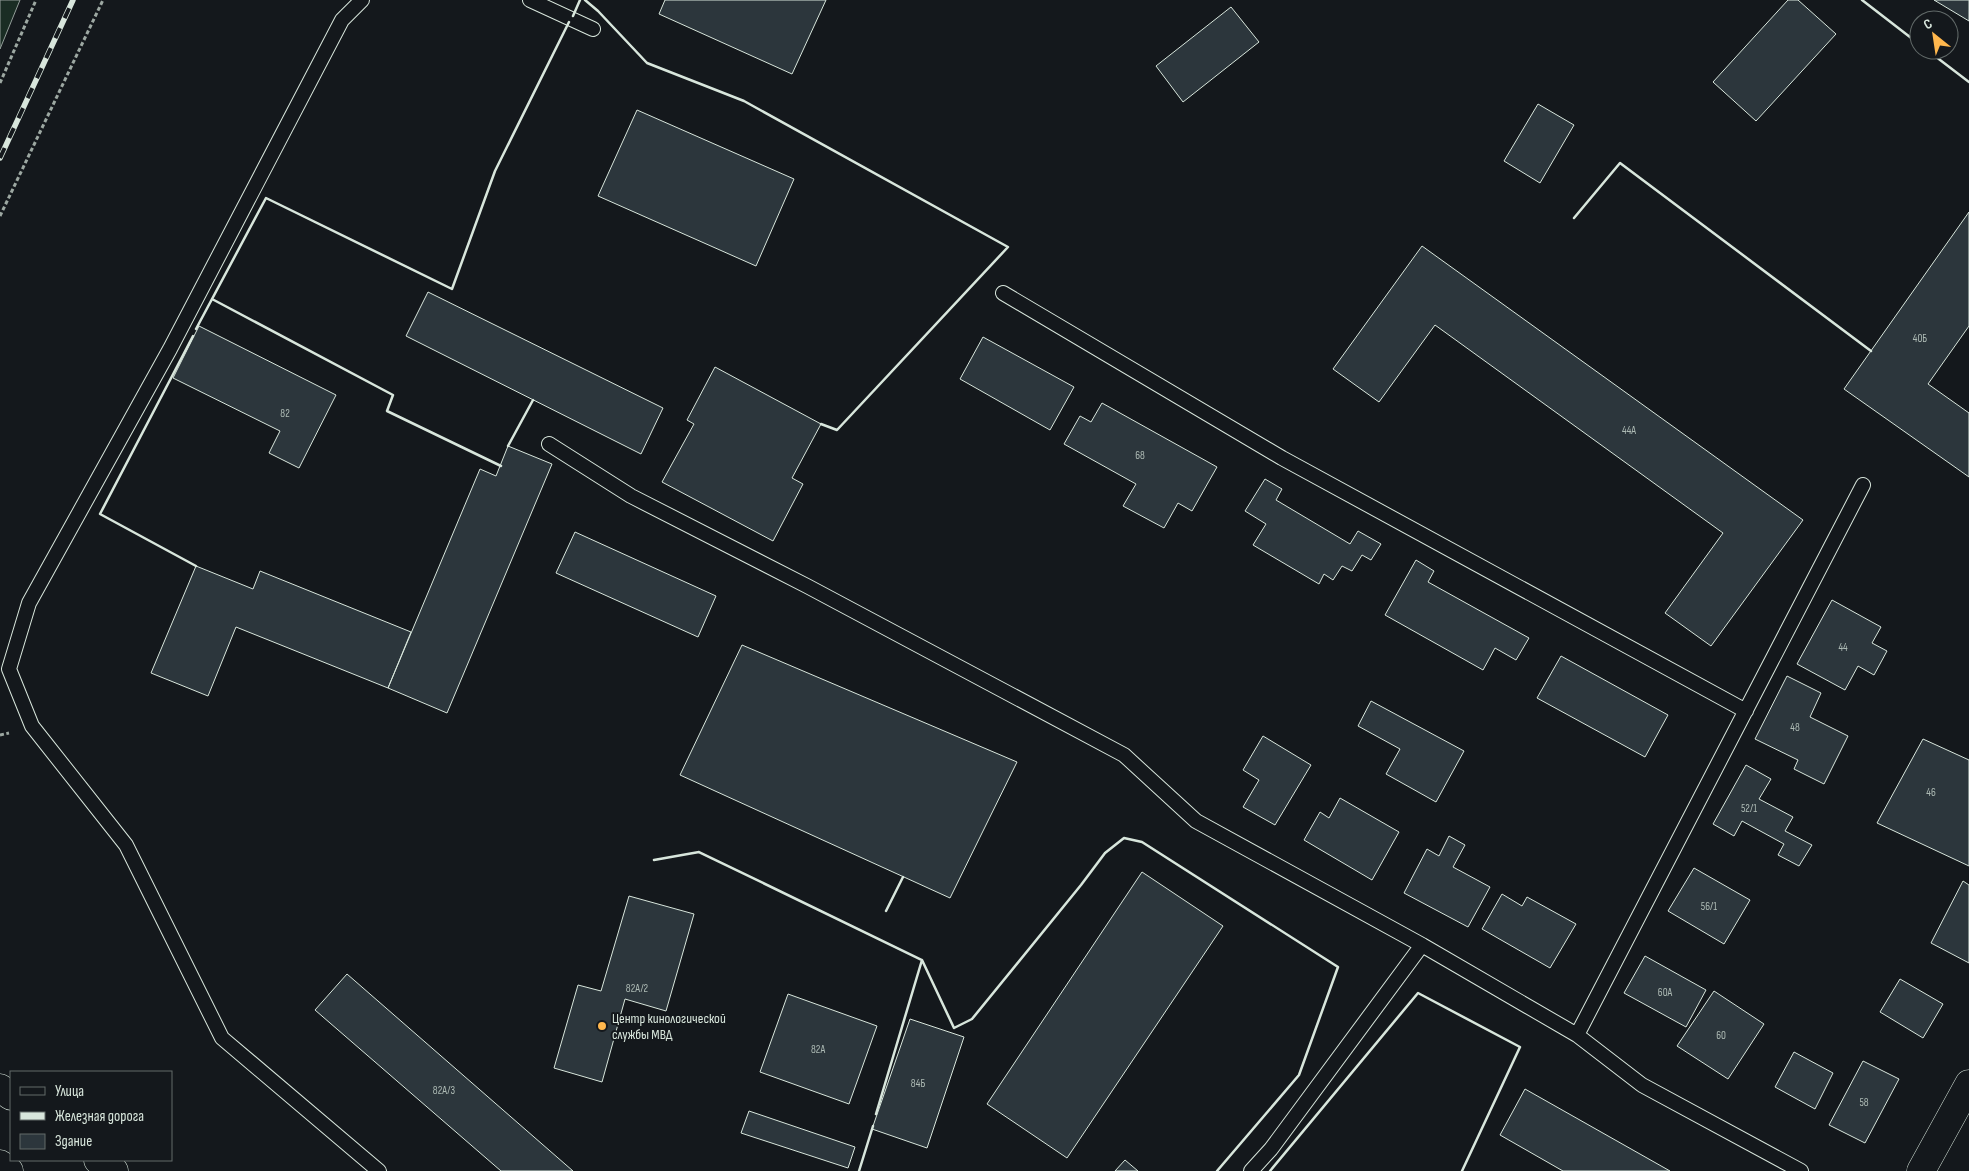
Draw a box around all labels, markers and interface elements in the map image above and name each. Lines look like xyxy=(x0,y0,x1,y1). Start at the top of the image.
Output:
north arrow xyxy=(1909,10,1959,60)
text: С xyxy=(1920,15,1935,33)
house number: 40Б xyxy=(1913,332,1927,345)
house number: 82 xyxy=(280,407,290,420)
house number: 44А xyxy=(1622,424,1636,437)
house number: 68 xyxy=(1135,449,1145,462)
house number: 44 xyxy=(1838,641,1848,654)
house number: 48 xyxy=(1790,721,1800,734)
house number: 46 xyxy=(1926,786,1936,799)
house number: 52/1 xyxy=(1741,802,1757,815)
house number: 56/1 xyxy=(1701,900,1717,913)
house number: 82А/2 xyxy=(626,982,649,995)
house number: 60А xyxy=(1658,986,1672,999)
place label: Центр кинологической службы МВД xyxy=(612,1010,726,1043)
marker: Центр кинологической службы МВД xyxy=(596,1020,608,1032)
house number: 60 xyxy=(1716,1029,1726,1042)
house number: 82А xyxy=(811,1043,825,1056)
legend xyxy=(10,1071,172,1161)
house number: 84Б xyxy=(911,1077,925,1090)
text: Улица xyxy=(55,1082,84,1101)
house number: 82А/3 xyxy=(433,1084,456,1097)
house number: 58 xyxy=(1859,1096,1869,1109)
text: Железная дорога xyxy=(55,1107,144,1126)
text: Здание xyxy=(55,1132,92,1151)

